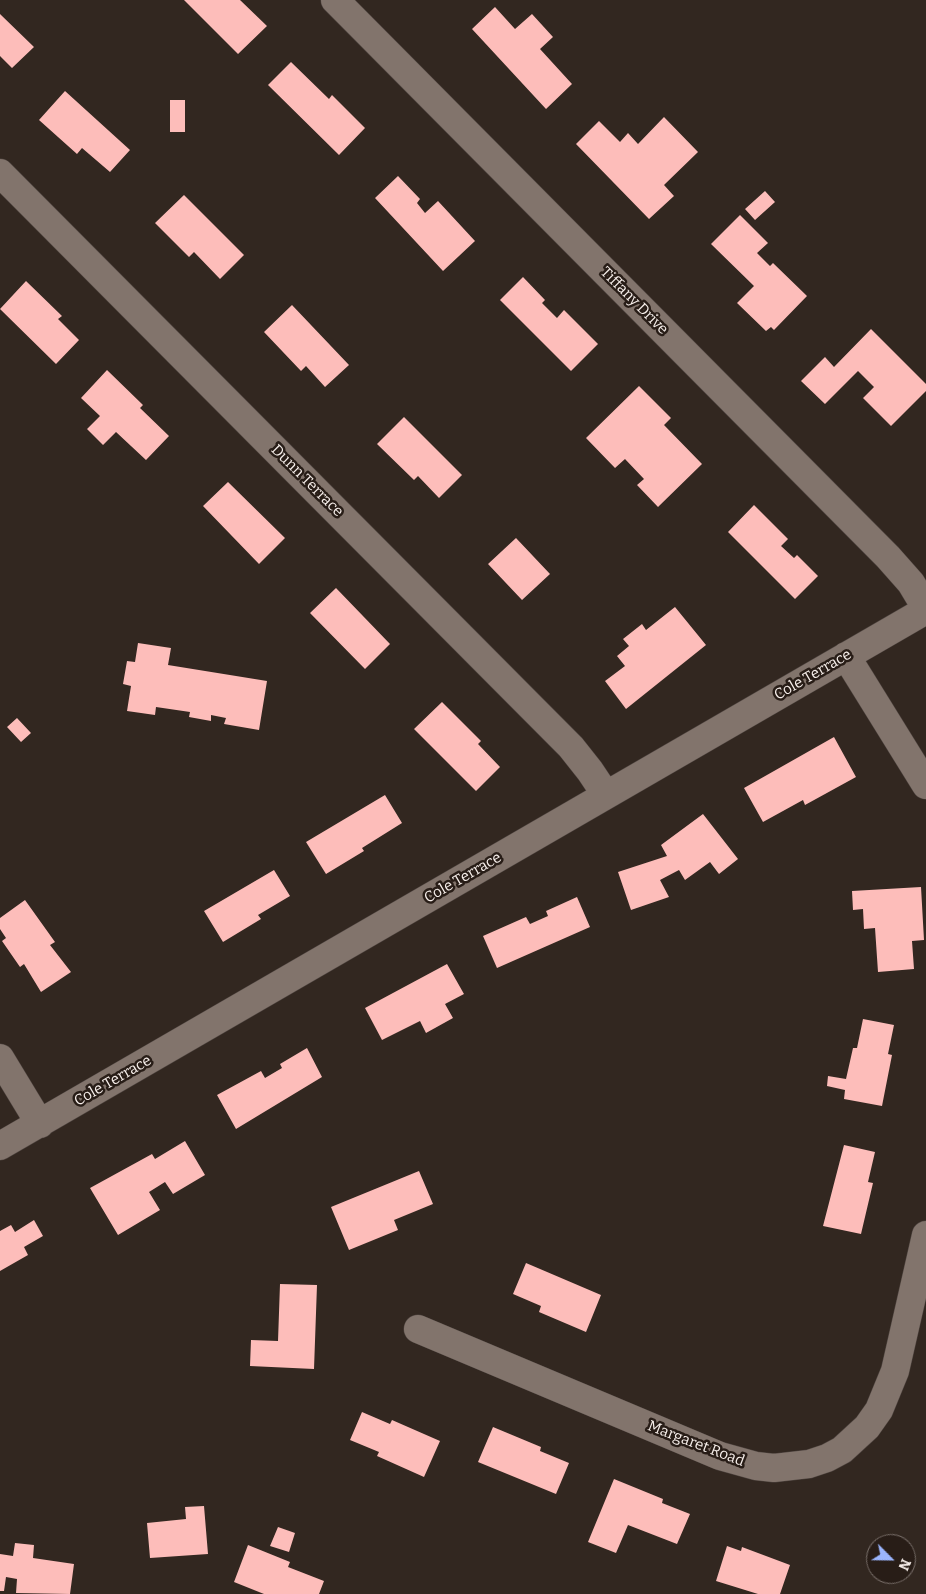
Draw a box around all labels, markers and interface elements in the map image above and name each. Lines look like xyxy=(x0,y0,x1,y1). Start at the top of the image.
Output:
street label: Tiffany Drive xyxy=(596,263,672,339)
street label: Dunn Terrace xyxy=(267,441,347,521)
street label: Cole Terrace xyxy=(771,646,855,704)
street label: Cole Terrace xyxy=(421,849,505,907)
street label: Cole Terrace xyxy=(71,1052,155,1110)
street label: Margaret Road xyxy=(645,1417,747,1471)
north arrow xyxy=(866,1534,916,1584)
text: N xyxy=(894,1556,914,1573)

